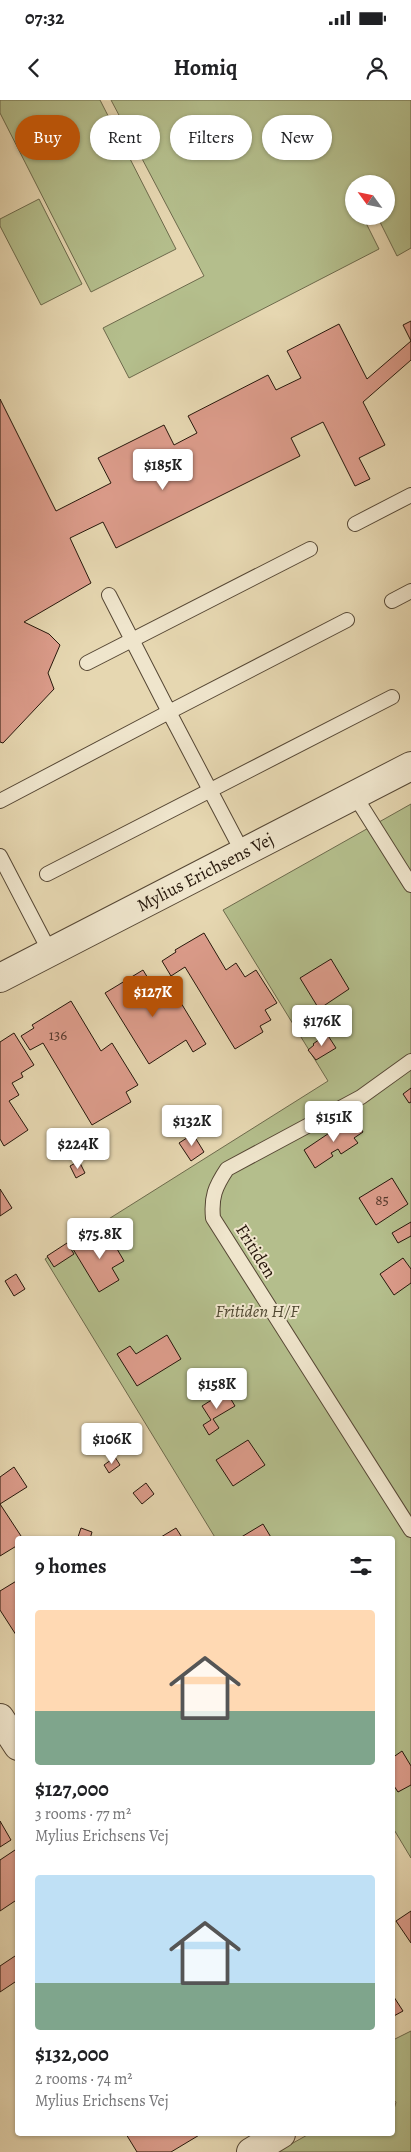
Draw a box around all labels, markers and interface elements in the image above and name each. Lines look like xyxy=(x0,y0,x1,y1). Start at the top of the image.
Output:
text: 07:32 xyxy=(25,5,65,31)
text: Homiq xyxy=(174,53,237,83)
icon: back xyxy=(20,54,48,82)
icon: person xyxy=(363,54,391,82)
chip: Buy xyxy=(15,115,80,160)
chip: Rent xyxy=(90,115,160,160)
chip: Filters xyxy=(170,115,252,160)
chip: New xyxy=(262,115,332,160)
north arrow xyxy=(345,175,395,225)
map controls xyxy=(345,175,395,225)
pin: $185K xyxy=(128,448,198,491)
text: $185K xyxy=(144,454,182,476)
street label: Mylius Erichsens Vej xyxy=(133,827,278,917)
pin: $127K xyxy=(118,976,188,1018)
text: $127K xyxy=(134,981,172,1003)
pin: $176K xyxy=(287,1004,357,1047)
text: $176K xyxy=(303,1010,341,1032)
house number: 136 xyxy=(49,1025,67,1045)
pin: $151K xyxy=(299,1100,369,1143)
pin: $132K xyxy=(157,1104,227,1147)
text: $151K xyxy=(316,1106,352,1128)
text: $132K xyxy=(173,1110,211,1132)
pin: $224K xyxy=(43,1128,113,1170)
text: $224K xyxy=(58,1133,98,1155)
house number: 85 xyxy=(375,1190,389,1210)
pin: $75.8K xyxy=(59,1218,141,1260)
street label: Fritiden xyxy=(230,1219,282,1283)
text: $75.8K xyxy=(78,1223,122,1245)
park label: Fritiden H/F xyxy=(215,1299,300,1323)
pin: $158K xyxy=(182,1368,252,1410)
text: $158K xyxy=(198,1373,236,1395)
pin: $106K xyxy=(77,1422,147,1465)
text: $106K xyxy=(92,1428,132,1450)
text: 9 homes xyxy=(35,1552,106,1580)
icon: filters xyxy=(347,1552,375,1580)
icon: home xyxy=(160,1643,250,1733)
text: $127,000 xyxy=(35,1775,109,1803)
text: 3 rooms · 77 m² xyxy=(35,1803,131,1825)
text: Mylius Erichsens Vej xyxy=(35,1825,169,1847)
icon: home xyxy=(160,1908,250,1998)
text: $132,000 xyxy=(35,2040,109,2068)
text: 2 rooms · 74 m² xyxy=(35,2068,133,2090)
text: Mylius Erichsens Vej xyxy=(35,2090,169,2112)

